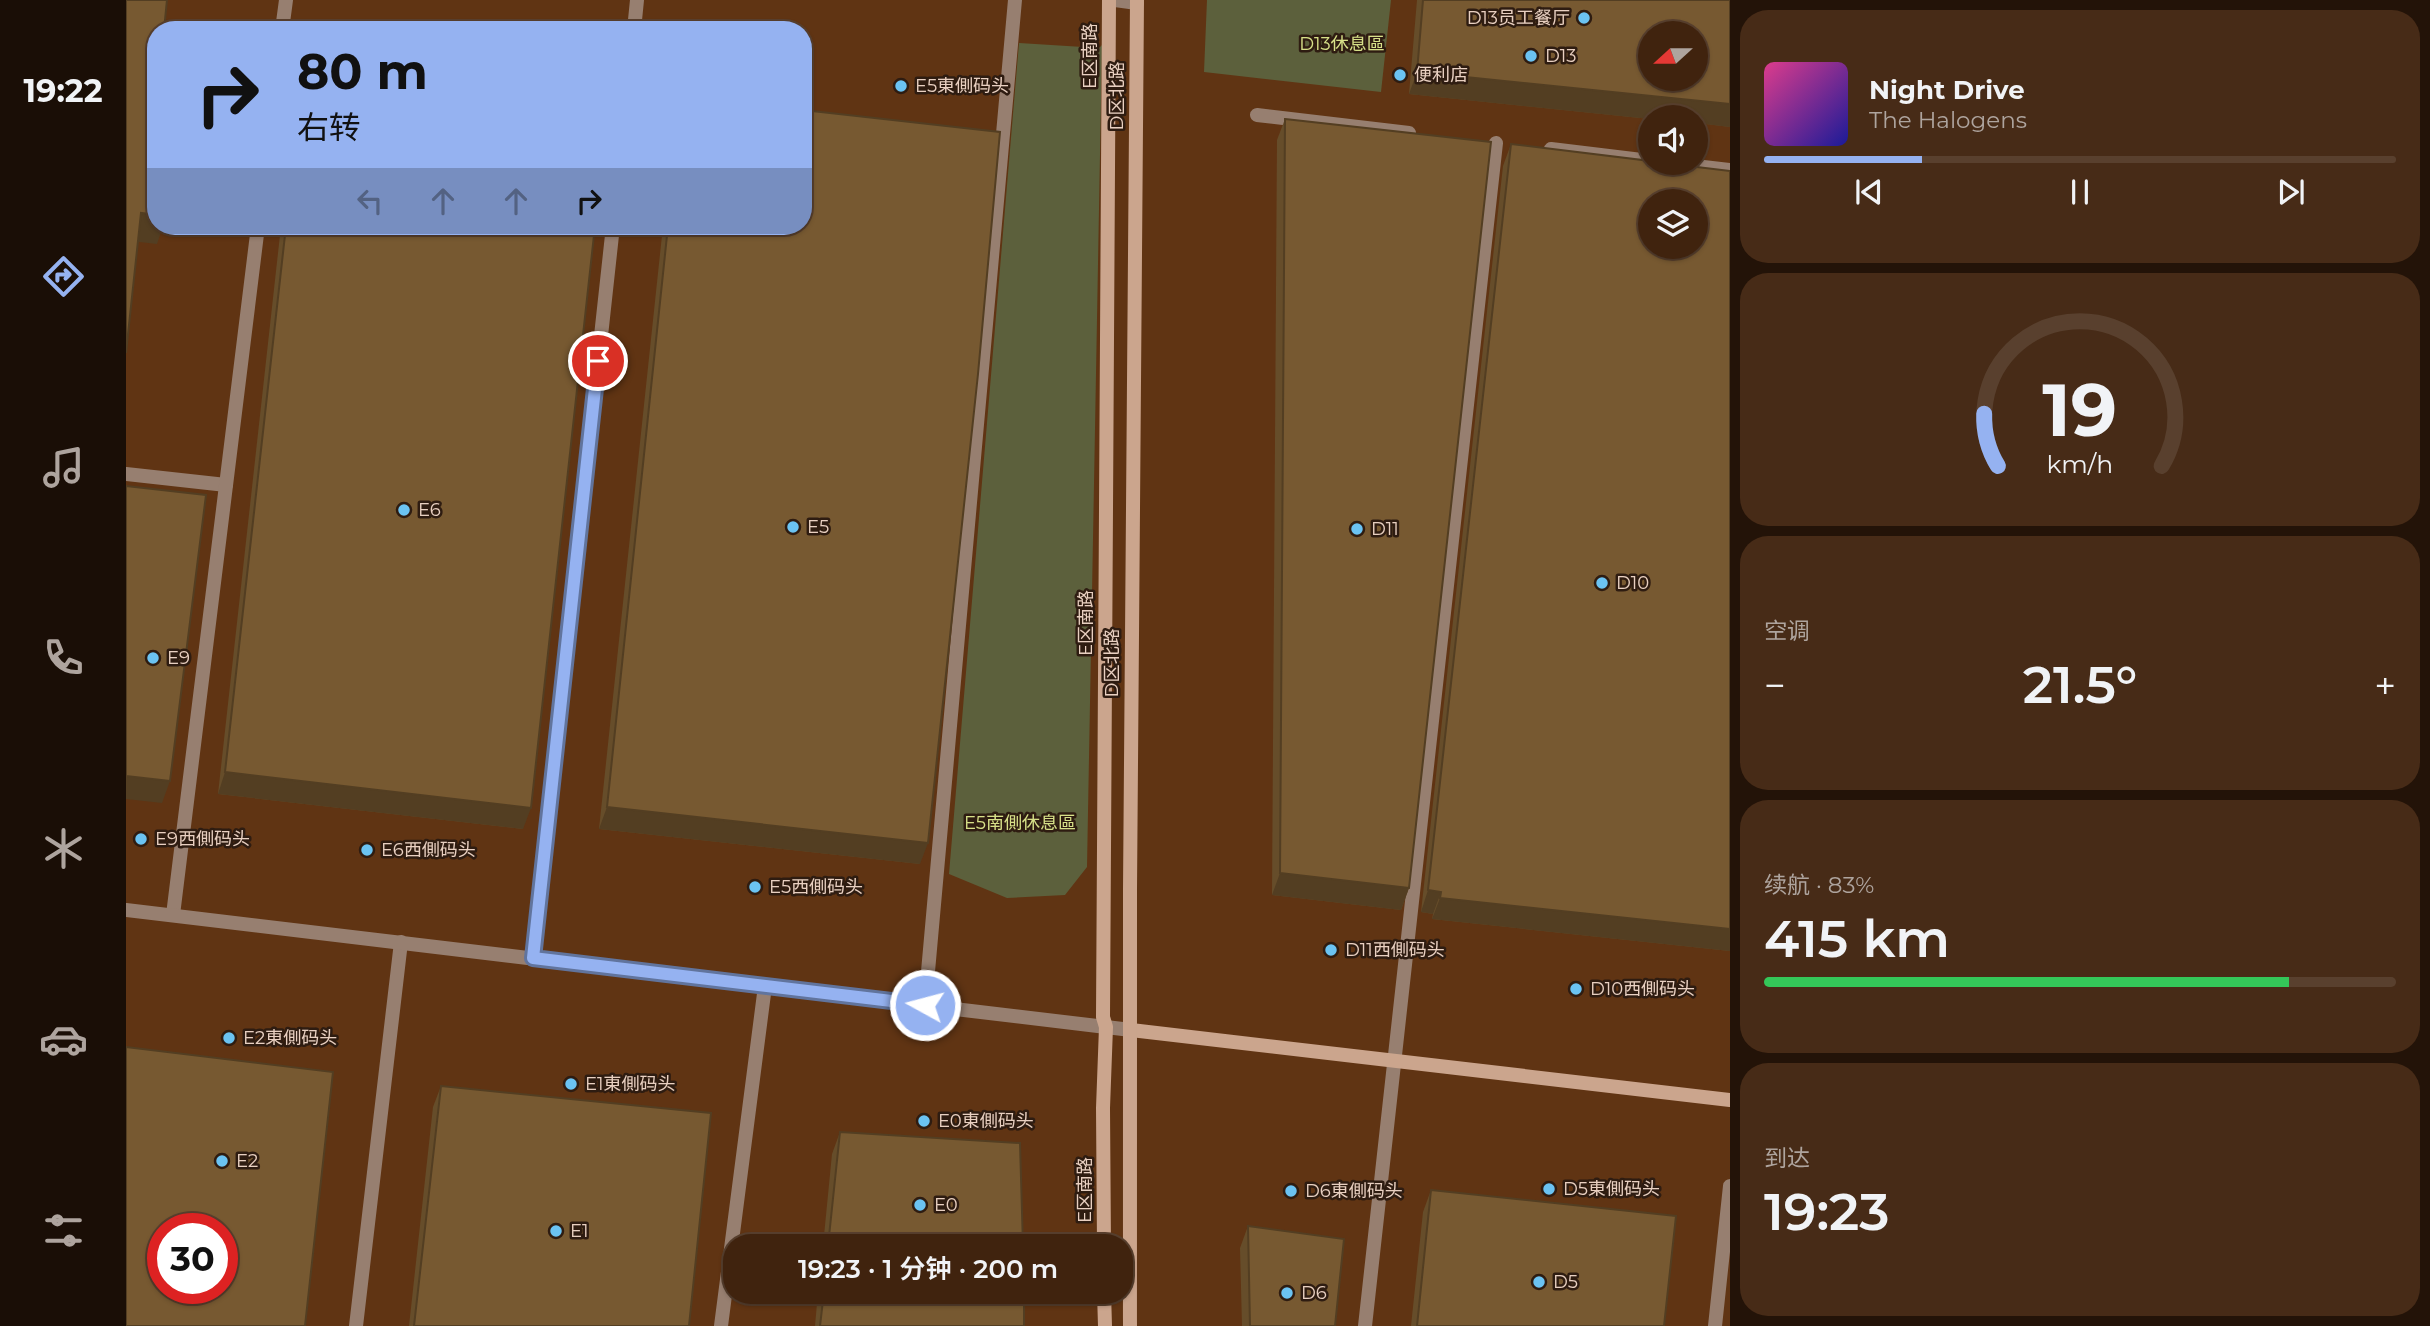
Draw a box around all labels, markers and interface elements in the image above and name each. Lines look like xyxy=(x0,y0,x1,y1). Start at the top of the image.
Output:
place label: D13员工餐厅 xyxy=(1467,7,1570,29)
marker: D13员工餐厅 xyxy=(1576,10,1592,26)
north arrow xyxy=(1638,21,1708,91)
map controls xyxy=(1638,21,1708,259)
street label: E区南路 xyxy=(1079,23,1101,89)
park label: D13休息區 xyxy=(1299,33,1385,55)
text: 80 m xyxy=(297,42,428,101)
place label: D13 xyxy=(1545,45,1576,67)
marker: D13 xyxy=(1523,48,1539,64)
icon: right xyxy=(182,49,273,140)
street label: D区北路 xyxy=(1106,62,1128,130)
place label: 便利店 xyxy=(1414,64,1468,86)
marker: 便利店 xyxy=(1392,67,1408,83)
text: 19:22 xyxy=(23,71,103,110)
text: Night Drive xyxy=(1869,74,2025,106)
place label: E5東側码头 xyxy=(915,75,1009,97)
marker: E5東側码头 xyxy=(893,78,909,94)
button: sound xyxy=(1638,105,1708,175)
text: The Halogens xyxy=(1869,106,2027,134)
text: 右转 xyxy=(297,108,361,147)
icon: previous xyxy=(1850,173,1888,211)
icon: pause xyxy=(2061,173,2099,211)
icon: next xyxy=(2272,173,2310,211)
icon: left xyxy=(351,182,389,220)
icon: ahead xyxy=(424,182,462,220)
icon: ahead xyxy=(497,182,535,220)
icon: right xyxy=(570,182,608,220)
button: layers xyxy=(1638,189,1708,259)
icon: directions xyxy=(39,252,88,301)
pin xyxy=(568,331,628,391)
icon: arrive xyxy=(579,342,617,380)
text: 19 xyxy=(2043,366,2117,454)
icon: music xyxy=(39,443,88,492)
text: km/h xyxy=(2047,449,2113,479)
place label: E6 xyxy=(418,499,441,521)
marker: E6 xyxy=(396,502,412,518)
place label: E5 xyxy=(807,516,829,538)
place label: D11 xyxy=(1371,518,1399,540)
marker: E5 xyxy=(785,519,801,535)
marker: D11 xyxy=(1349,521,1365,537)
place label: D10 xyxy=(1616,572,1649,594)
marker: D10 xyxy=(1594,575,1610,591)
street label: E区南路 xyxy=(1075,590,1097,656)
text: 空调 xyxy=(1764,617,1810,645)
street label: D区北路 xyxy=(1101,629,1123,697)
icon: phone xyxy=(39,633,88,682)
place label: E9 xyxy=(167,647,190,669)
marker: E9 xyxy=(145,650,161,666)
text: 21.5° xyxy=(2023,653,2137,716)
text: − xyxy=(1764,662,1786,709)
text: + xyxy=(2374,662,2396,709)
park label: E5南側休息區 xyxy=(964,812,1076,834)
icon: climate xyxy=(39,824,88,873)
place label: E9西側码头 xyxy=(155,828,250,850)
marker: E9西側码头 xyxy=(133,831,149,847)
place label: E6西側码头 xyxy=(381,839,476,861)
marker: E6西側码头 xyxy=(359,842,375,858)
text: 续航 · 83% xyxy=(1764,871,1874,899)
place label: E5西側码头 xyxy=(769,876,863,898)
marker: E5西側码头 xyxy=(747,879,763,895)
text: 415 km xyxy=(1764,907,1950,970)
place label: D11西側码头 xyxy=(1345,939,1445,961)
marker: D11西側码头 xyxy=(1323,942,1339,958)
position arrow xyxy=(888,968,962,1042)
place label: D10西側码头 xyxy=(1590,978,1695,1000)
marker: D10西側码头 xyxy=(1568,981,1584,997)
icon: car xyxy=(39,1015,88,1064)
place label: E2東側码头 xyxy=(243,1027,337,1049)
marker: E2東側码头 xyxy=(221,1030,237,1046)
place label: E1東側码头 xyxy=(585,1073,676,1095)
marker: E1東側码头 xyxy=(563,1076,579,1092)
place label: E0東側码头 xyxy=(938,1110,1034,1132)
marker: E0東側码头 xyxy=(916,1113,932,1129)
text: 到达 xyxy=(1764,1144,1810,1172)
place label: E2 xyxy=(236,1150,258,1172)
marker: E2 xyxy=(214,1153,230,1169)
street label: E区南路 xyxy=(1074,1157,1096,1223)
place label: D5東側码头 xyxy=(1563,1178,1660,1200)
place label: D6東側码头 xyxy=(1305,1180,1403,1202)
text: 19:23 xyxy=(1764,1180,1890,1243)
marker: D5東側码头 xyxy=(1541,1181,1557,1197)
marker: D6東側码头 xyxy=(1283,1183,1299,1199)
place label: E0 xyxy=(934,1194,958,1216)
marker: E0 xyxy=(912,1197,928,1213)
icon: filters xyxy=(39,1206,88,1255)
speed limit sign: 30 xyxy=(147,1213,238,1304)
place label: E1 xyxy=(570,1220,589,1242)
marker: E1 xyxy=(548,1223,564,1239)
text: 19:23 · 1 分钟 · 200 m xyxy=(798,1253,1058,1285)
place label: D5 xyxy=(1553,1271,1578,1293)
marker: D5 xyxy=(1531,1274,1547,1290)
place label: D6 xyxy=(1301,1282,1327,1304)
marker: D6 xyxy=(1279,1285,1295,1301)

